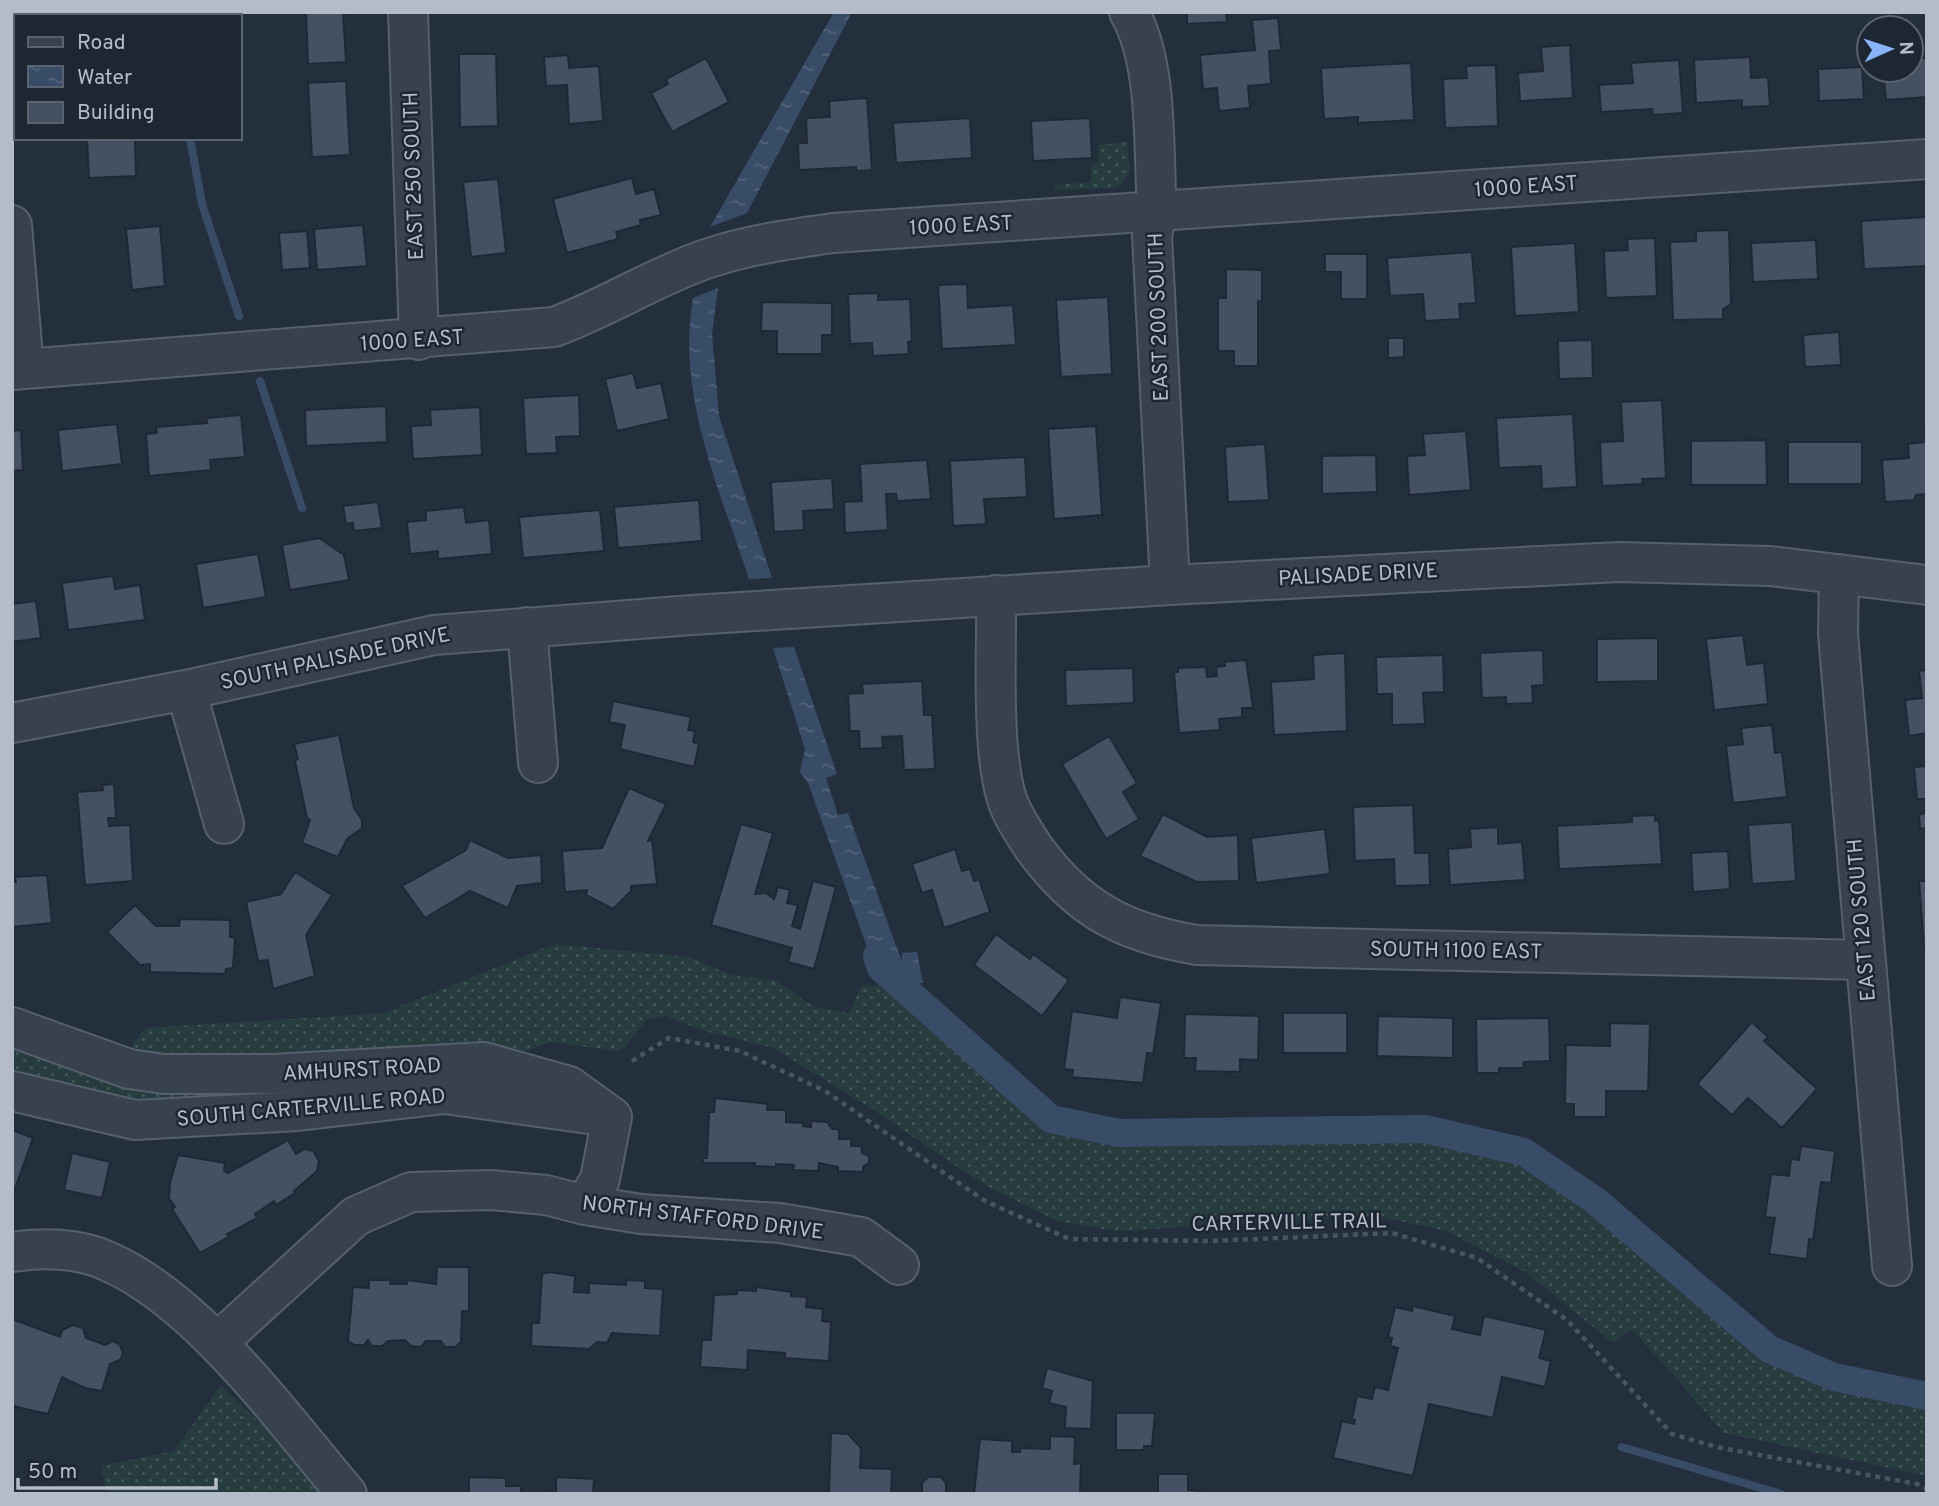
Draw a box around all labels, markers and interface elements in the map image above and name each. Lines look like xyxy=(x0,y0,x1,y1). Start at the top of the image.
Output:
legend xyxy=(14,14,242,140)
north arrow xyxy=(1855,14,1925,84)
text: Road xyxy=(77,30,126,57)
text: N xyxy=(1893,41,1917,56)
text: Water xyxy=(77,65,132,92)
street label: EAST 250 SOUTH xyxy=(398,91,431,261)
text: Building xyxy=(77,100,155,127)
street label: 1000 EAST xyxy=(1473,170,1579,205)
street label: 1000 EAST xyxy=(909,210,1014,243)
street label: EAST 200 SOUTH xyxy=(1143,232,1176,402)
street label: 1000 EAST xyxy=(359,324,465,359)
street label: PALISADE DRIVE xyxy=(1277,558,1439,593)
street label: SOUTH PALISADE DRIVE xyxy=(218,622,453,697)
street label: EAST 120 SOUTH xyxy=(1842,837,1883,1002)
street label: SOUTH 1100 EAST xyxy=(1369,936,1542,967)
street label: AMHURST ROAD xyxy=(282,1053,442,1088)
street label: SOUTH CARTERVILLE ROAD xyxy=(176,1083,447,1134)
street label: NORTH STAFFORD DRIVE xyxy=(580,1190,825,1247)
street label: CARTERVILLE TRAIL xyxy=(1191,1208,1387,1239)
scale bar xyxy=(18,1446,215,1490)
text: 50 m xyxy=(28,1459,77,1486)

